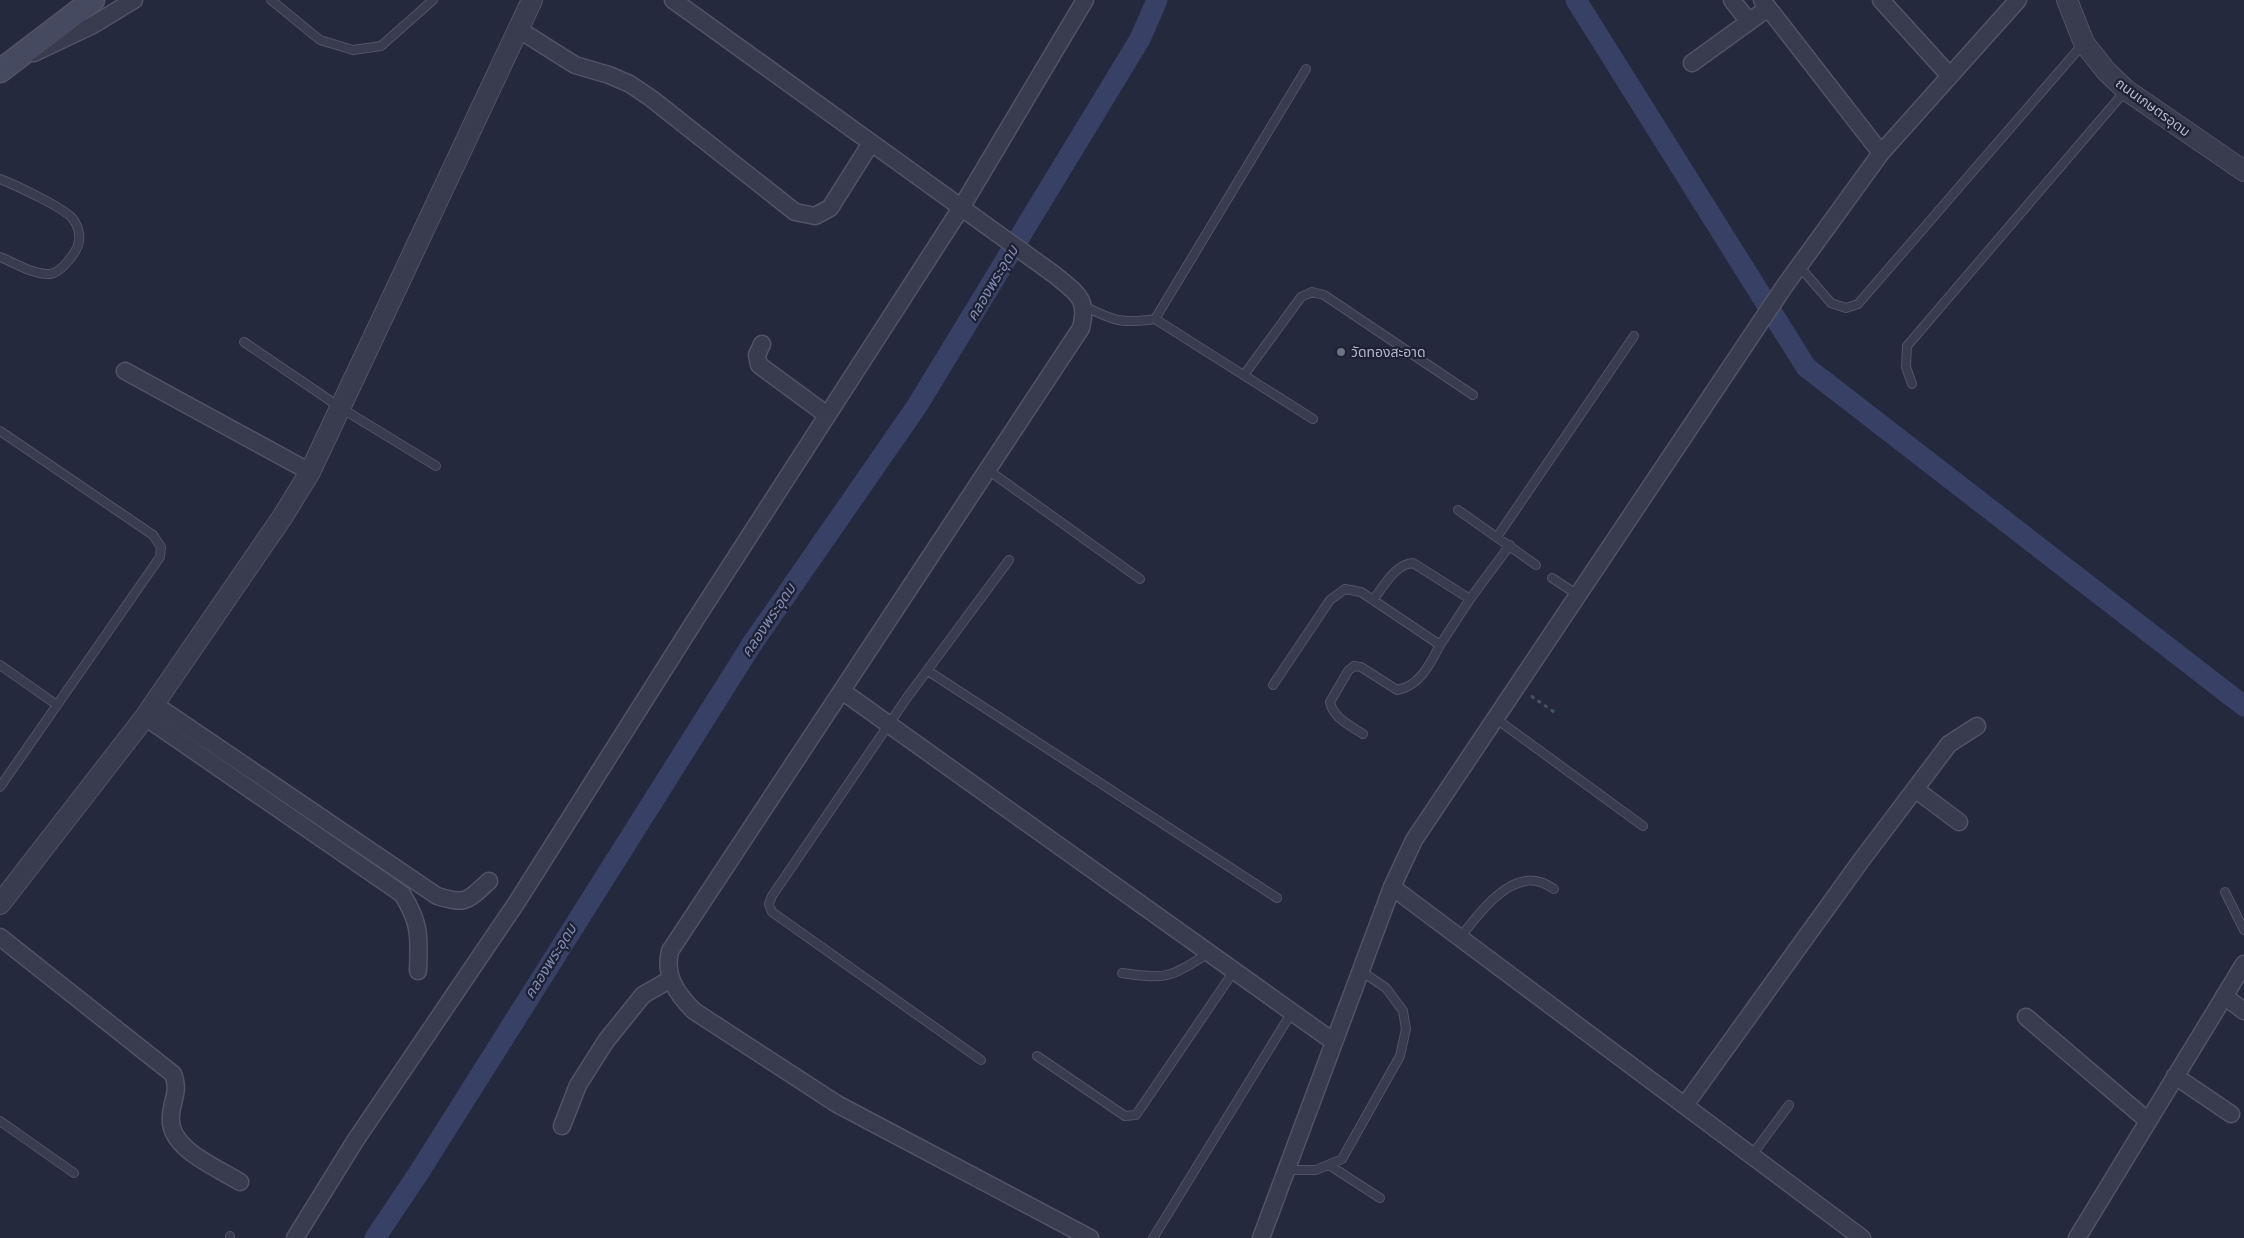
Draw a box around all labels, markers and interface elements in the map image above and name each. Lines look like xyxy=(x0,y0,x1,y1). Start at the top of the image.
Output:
street label: ถนนเกษตรอุดม xyxy=(2112,75,2193,140)
water label: คลองพระอุดม xyxy=(963,241,1023,324)
place label: วัดทองสะอาด xyxy=(1351,344,1426,360)
marker: วัดทองสะอาด xyxy=(1335,346,1347,358)
water label: คลองพระอุดม xyxy=(737,579,800,660)
water label: คลองพระอุดม xyxy=(520,919,581,1002)

